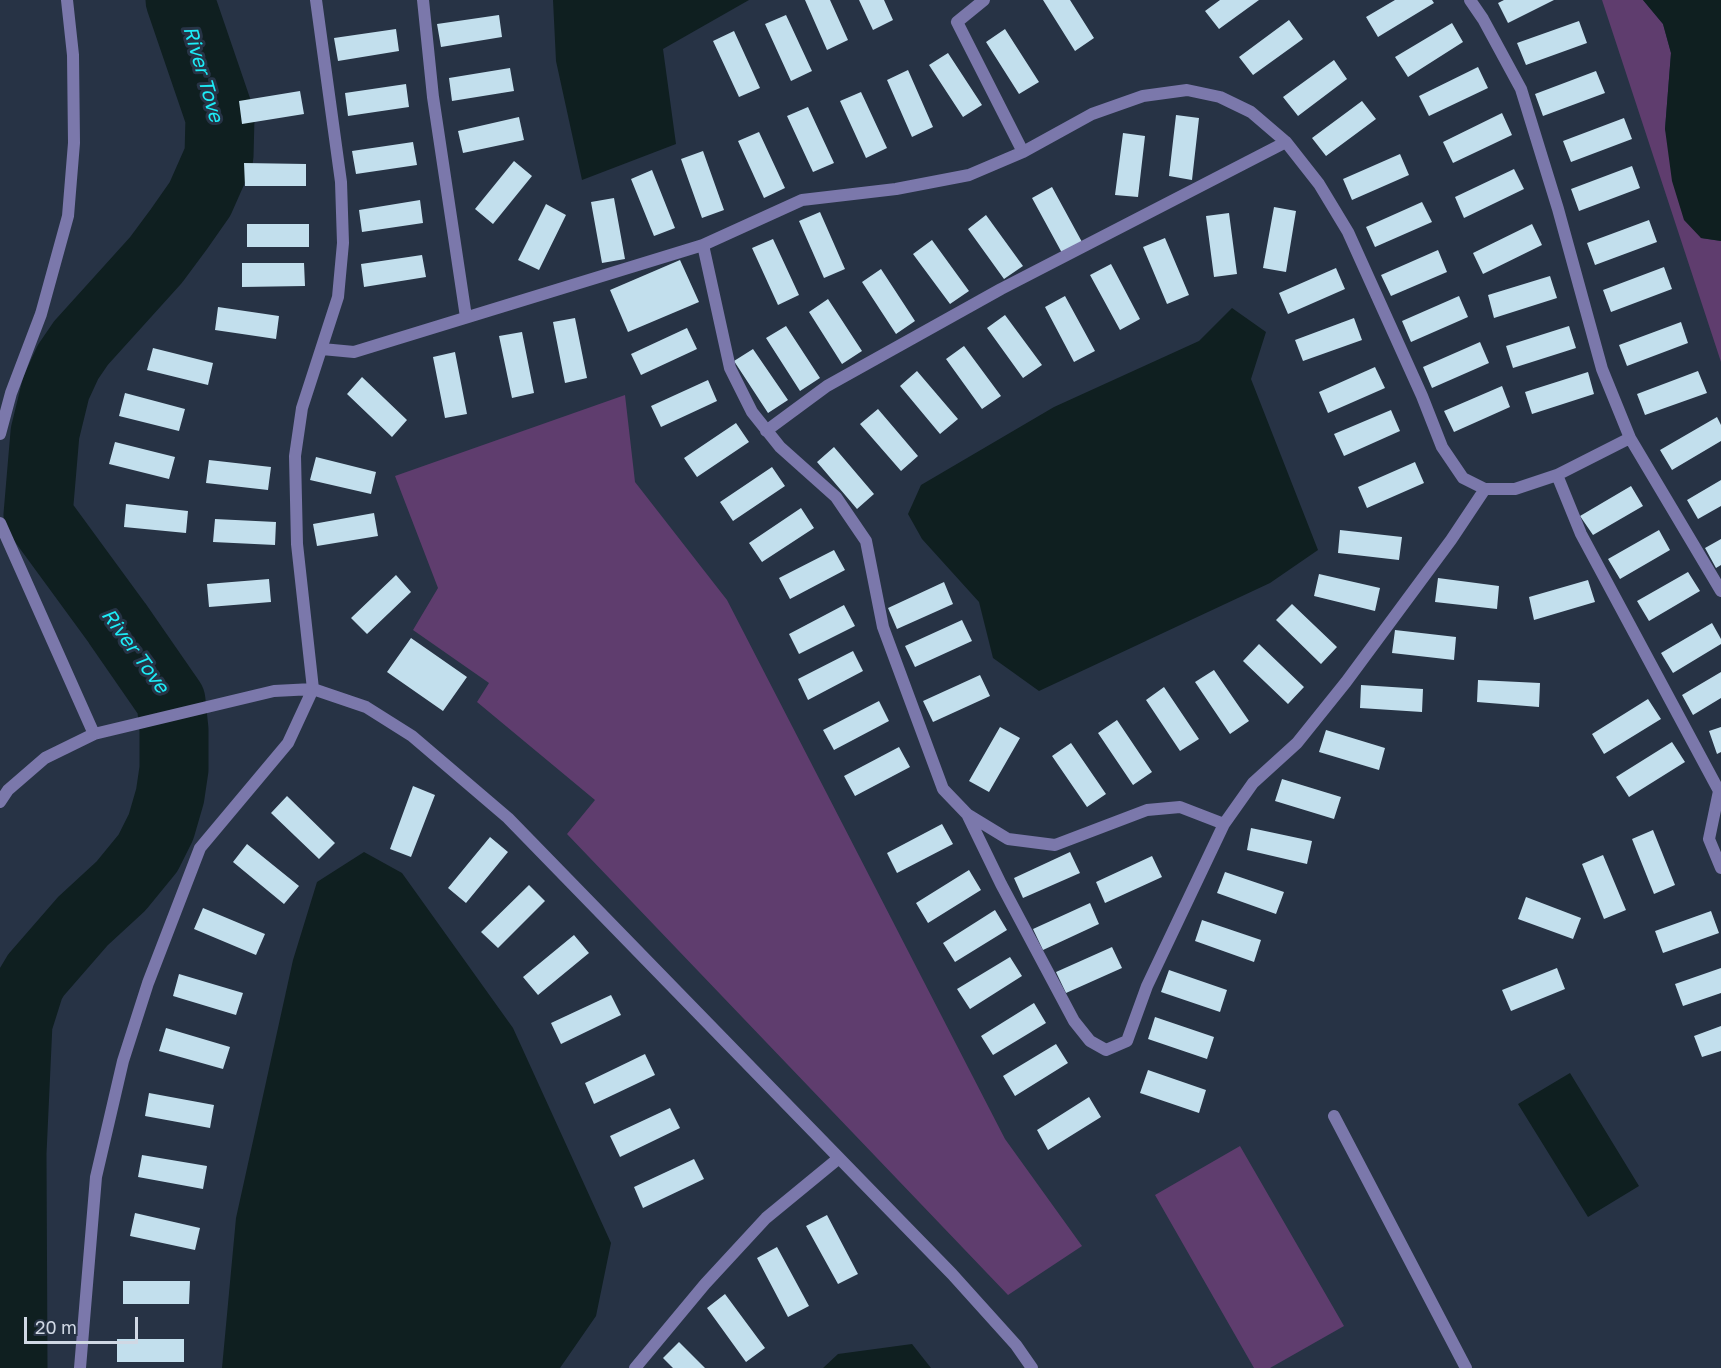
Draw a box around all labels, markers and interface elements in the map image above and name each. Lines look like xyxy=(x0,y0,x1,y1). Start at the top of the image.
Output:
water label: River Tove xyxy=(178,23,228,125)
water label: River Tove xyxy=(96,604,174,698)
scale bar xyxy=(27,1305,141,1343)
text: 20 m xyxy=(35,1316,77,1338)

